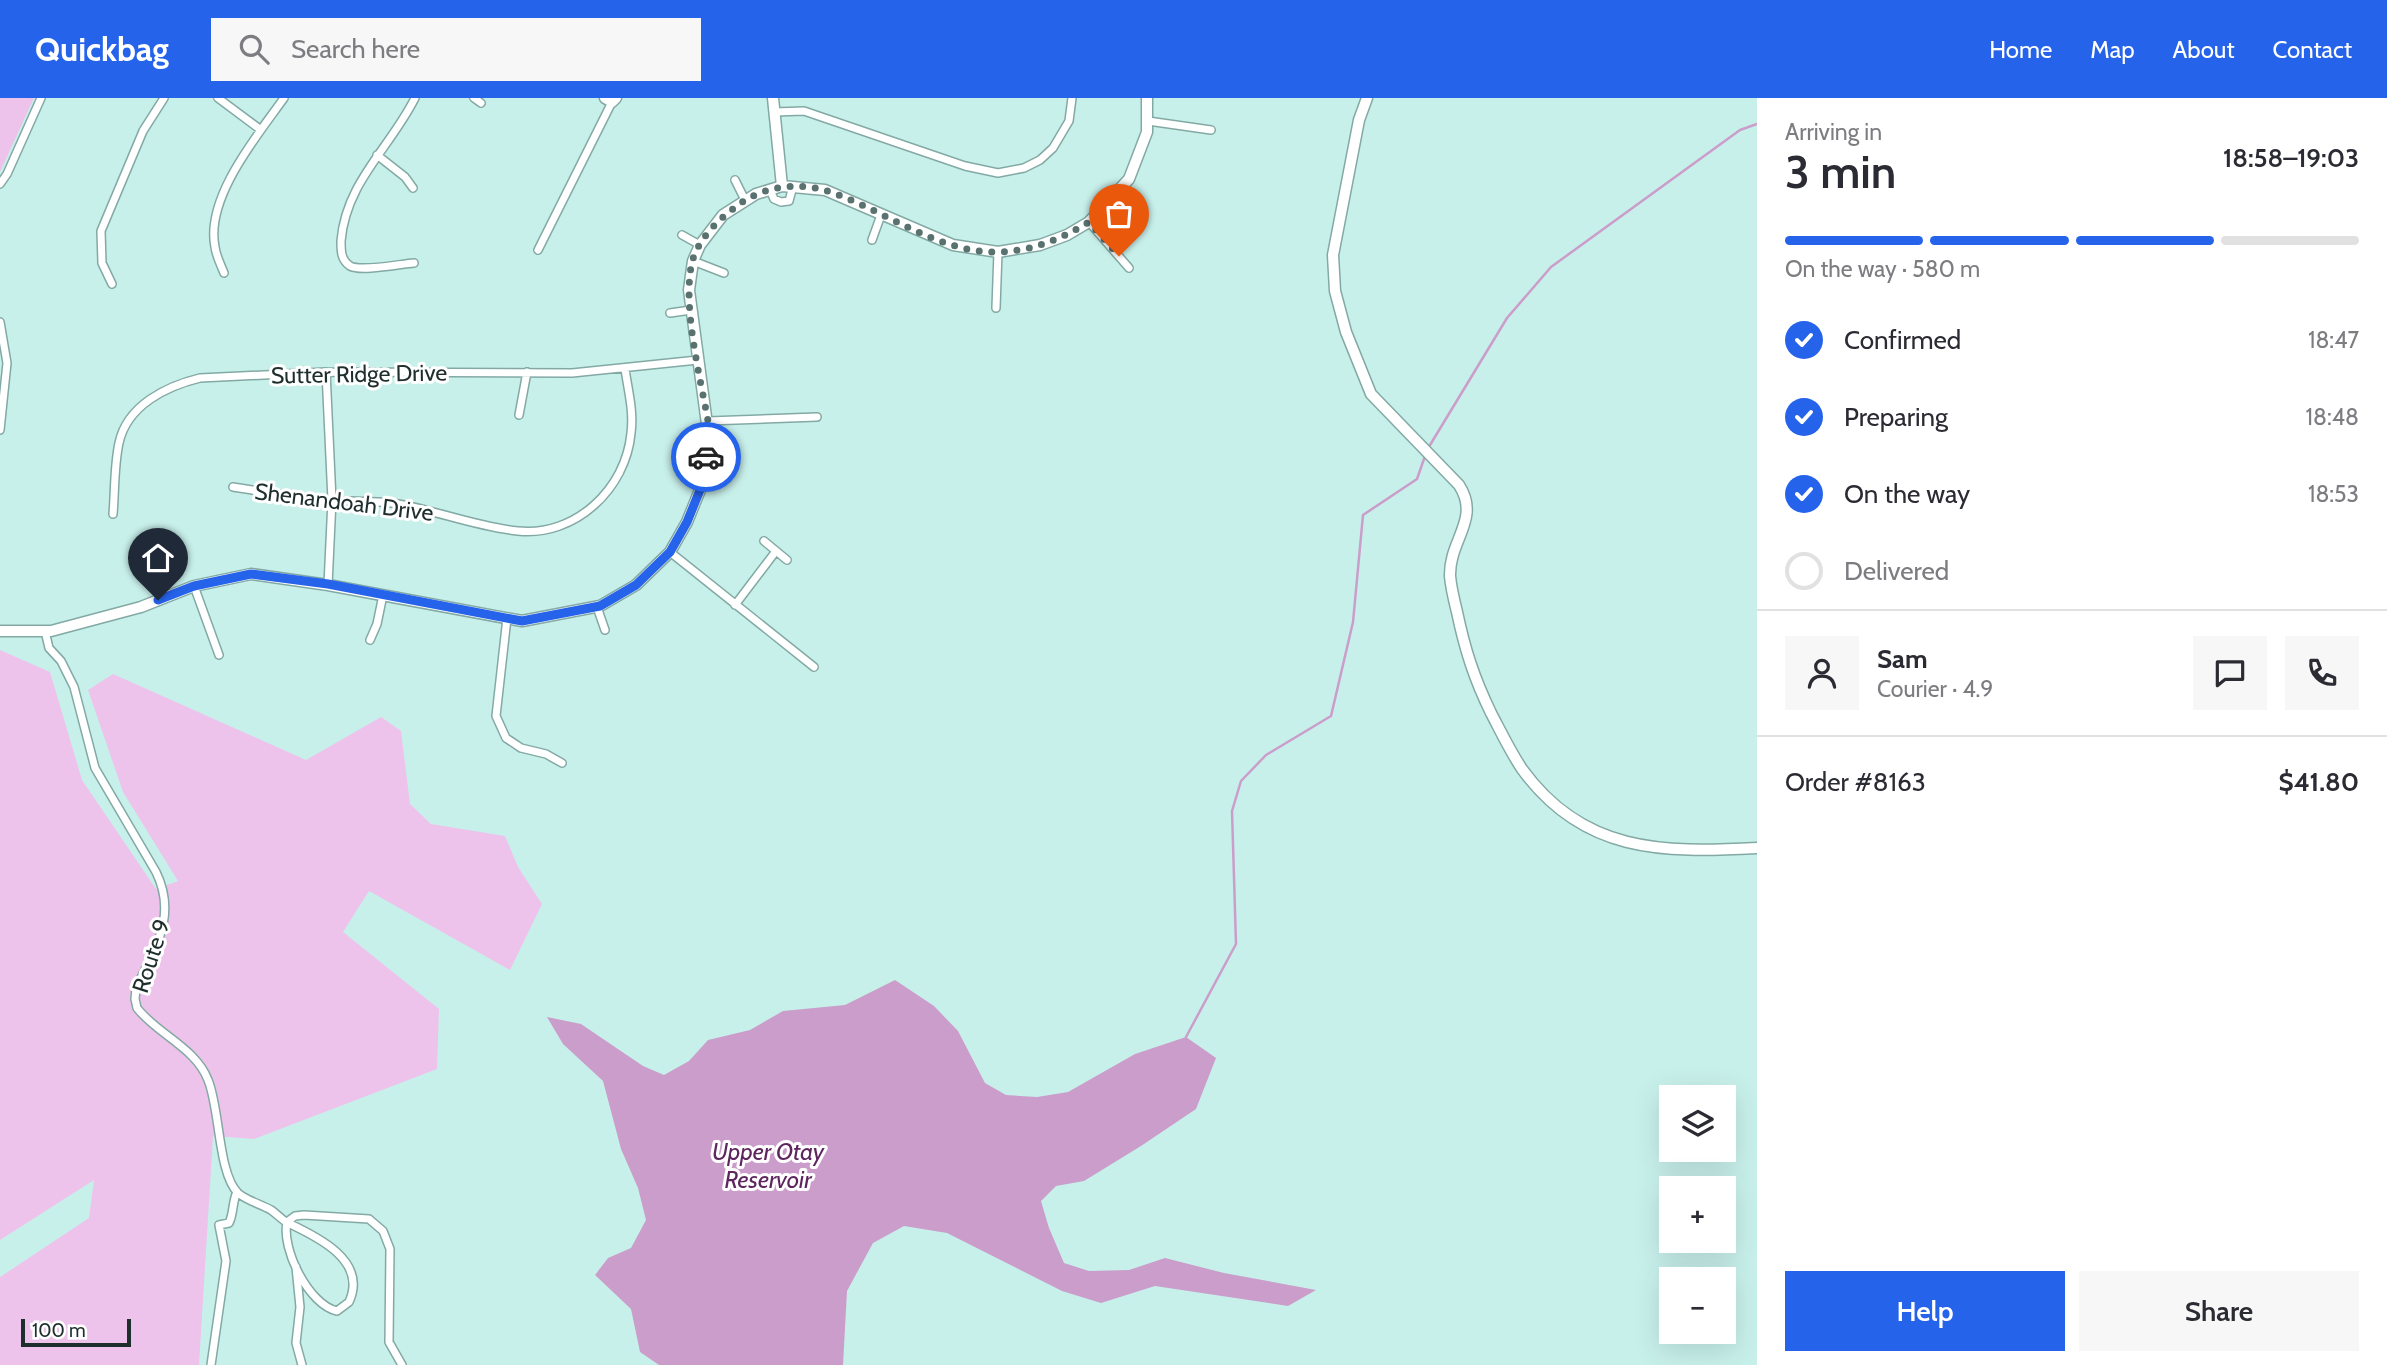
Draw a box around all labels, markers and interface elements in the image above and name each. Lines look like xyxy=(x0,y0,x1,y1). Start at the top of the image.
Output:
search box xyxy=(211,18,701,81)
text: Quickbag xyxy=(35,29,169,69)
icon: search xyxy=(235,30,273,68)
text: Search here xyxy=(291,33,420,65)
text: Home xyxy=(1989,35,2052,64)
text: Map xyxy=(2090,35,2135,64)
text: About xyxy=(2173,35,2235,64)
text: Contact xyxy=(2273,35,2352,64)
text: Arriving in xyxy=(1785,118,1882,146)
text: 18:58–19:03 xyxy=(2223,142,2359,174)
text: 3 min xyxy=(1785,144,1896,200)
pin xyxy=(1089,184,1149,256)
icon: bag xyxy=(1100,195,1138,233)
text: On the way · 580 m xyxy=(1785,255,1980,283)
icon: check xyxy=(1785,321,1823,359)
text: Confirmed xyxy=(1844,324,1961,356)
text: 18:47 xyxy=(2308,326,2359,354)
street label: Sutter Ridge Drive xyxy=(271,358,448,390)
icon: check xyxy=(1785,398,1823,436)
text: Preparing xyxy=(1844,401,1948,433)
text: 18:48 xyxy=(2306,403,2359,431)
courier xyxy=(671,422,741,492)
icon: car xyxy=(687,438,725,476)
icon: check xyxy=(1785,475,1823,513)
street label: Shenandoah Drive xyxy=(253,477,435,527)
text: On the way xyxy=(1844,478,1970,510)
text: 18:53 xyxy=(2308,480,2359,508)
pin xyxy=(128,528,188,600)
icon: home xyxy=(139,539,177,577)
text: Delivered xyxy=(1844,555,1949,587)
button: person xyxy=(1785,636,1859,710)
button: chat xyxy=(2193,636,2267,710)
button: phone xyxy=(2285,636,2359,710)
text: Sam xyxy=(1877,643,1928,675)
text: Courier · 4.9 xyxy=(1877,675,1993,703)
text: Order #8163 xyxy=(1785,766,1926,798)
text: $41.80 xyxy=(2279,766,2359,798)
street label: Route 9 xyxy=(126,916,176,996)
map controls xyxy=(1659,1085,1736,1344)
button: layers xyxy=(1659,1085,1736,1162)
water label: Upper Otay Reservoir xyxy=(712,1137,825,1194)
button: + xyxy=(1659,1176,1736,1253)
button: − xyxy=(1659,1267,1736,1344)
button: Help xyxy=(1785,1271,2065,1351)
button: Share xyxy=(2079,1271,2359,1351)
scale bar xyxy=(21,1316,131,1348)
text: 100 m xyxy=(32,1319,86,1342)

